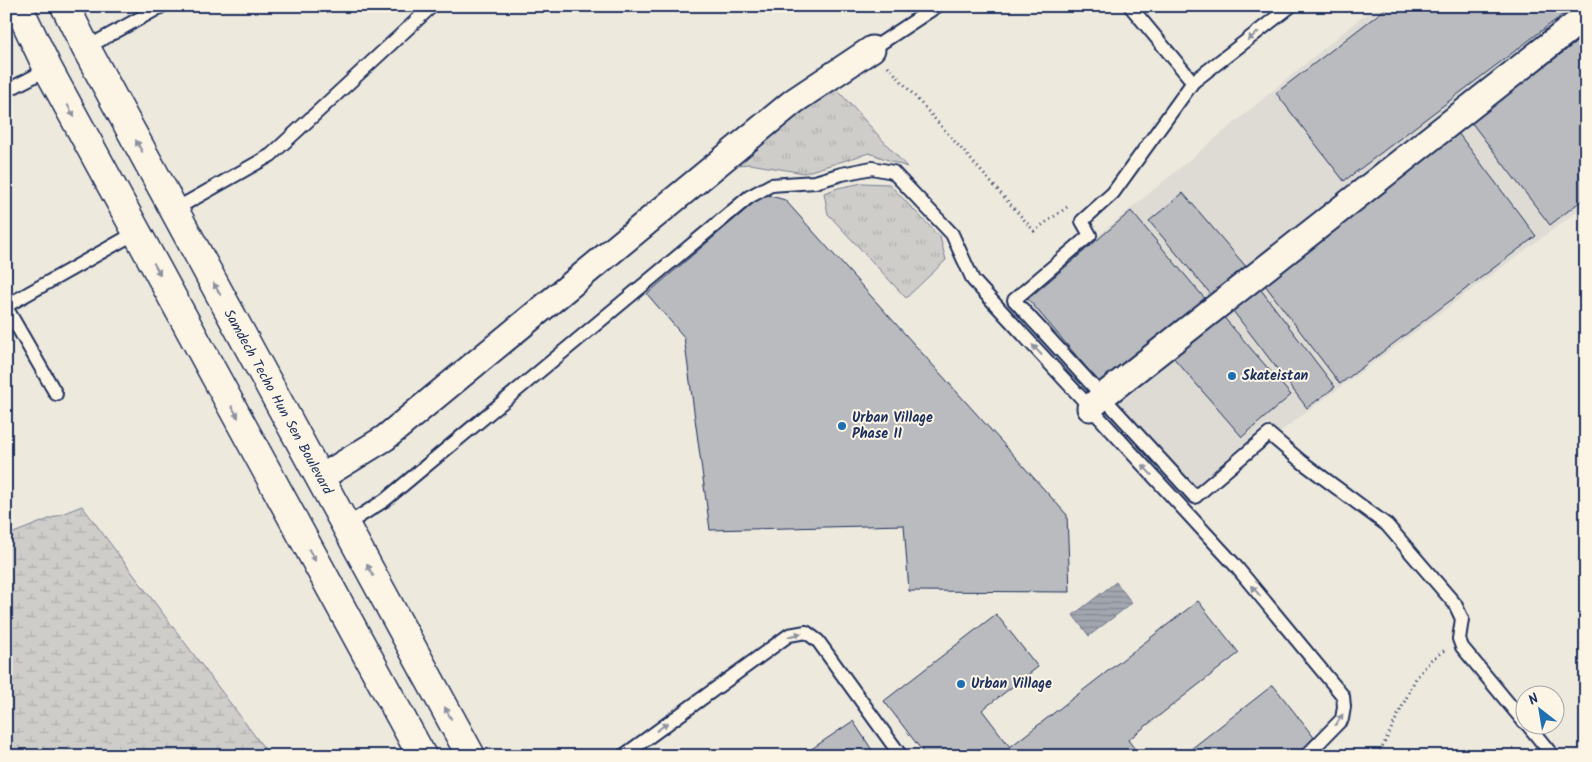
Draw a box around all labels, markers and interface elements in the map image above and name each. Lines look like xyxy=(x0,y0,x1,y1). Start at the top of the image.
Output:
one-way arrow xyxy=(1246,31,1259,41)
one-way arrow xyxy=(67,104,75,119)
one-way arrow xyxy=(135,139,143,154)
one-way arrow xyxy=(153,262,161,277)
one-way arrow xyxy=(213,282,221,296)
street label: Samdech Techo Hun Sen Boulevard xyxy=(218,305,339,500)
one-way arrow xyxy=(1031,344,1043,356)
place label: Skateistan xyxy=(1242,365,1309,387)
marker: Skateistan xyxy=(1226,370,1238,382)
one-way arrow xyxy=(231,405,239,420)
place label: Urban Village Phase II xyxy=(852,407,933,445)
marker: Urban Village Phase II xyxy=(836,420,848,432)
one-way arrow xyxy=(1141,464,1153,476)
one-way arrow xyxy=(308,548,317,562)
one-way arrow xyxy=(366,563,374,578)
one-way arrow xyxy=(1250,584,1261,597)
one-way arrow xyxy=(788,630,803,638)
place label: Urban Village xyxy=(971,673,1052,695)
marker: Urban Village xyxy=(955,678,967,690)
north arrow xyxy=(1514,684,1564,734)
text: N xyxy=(1524,688,1543,711)
one-way arrow xyxy=(443,706,452,720)
one-way arrow xyxy=(1334,713,1343,727)
one-way arrow xyxy=(656,722,669,732)

